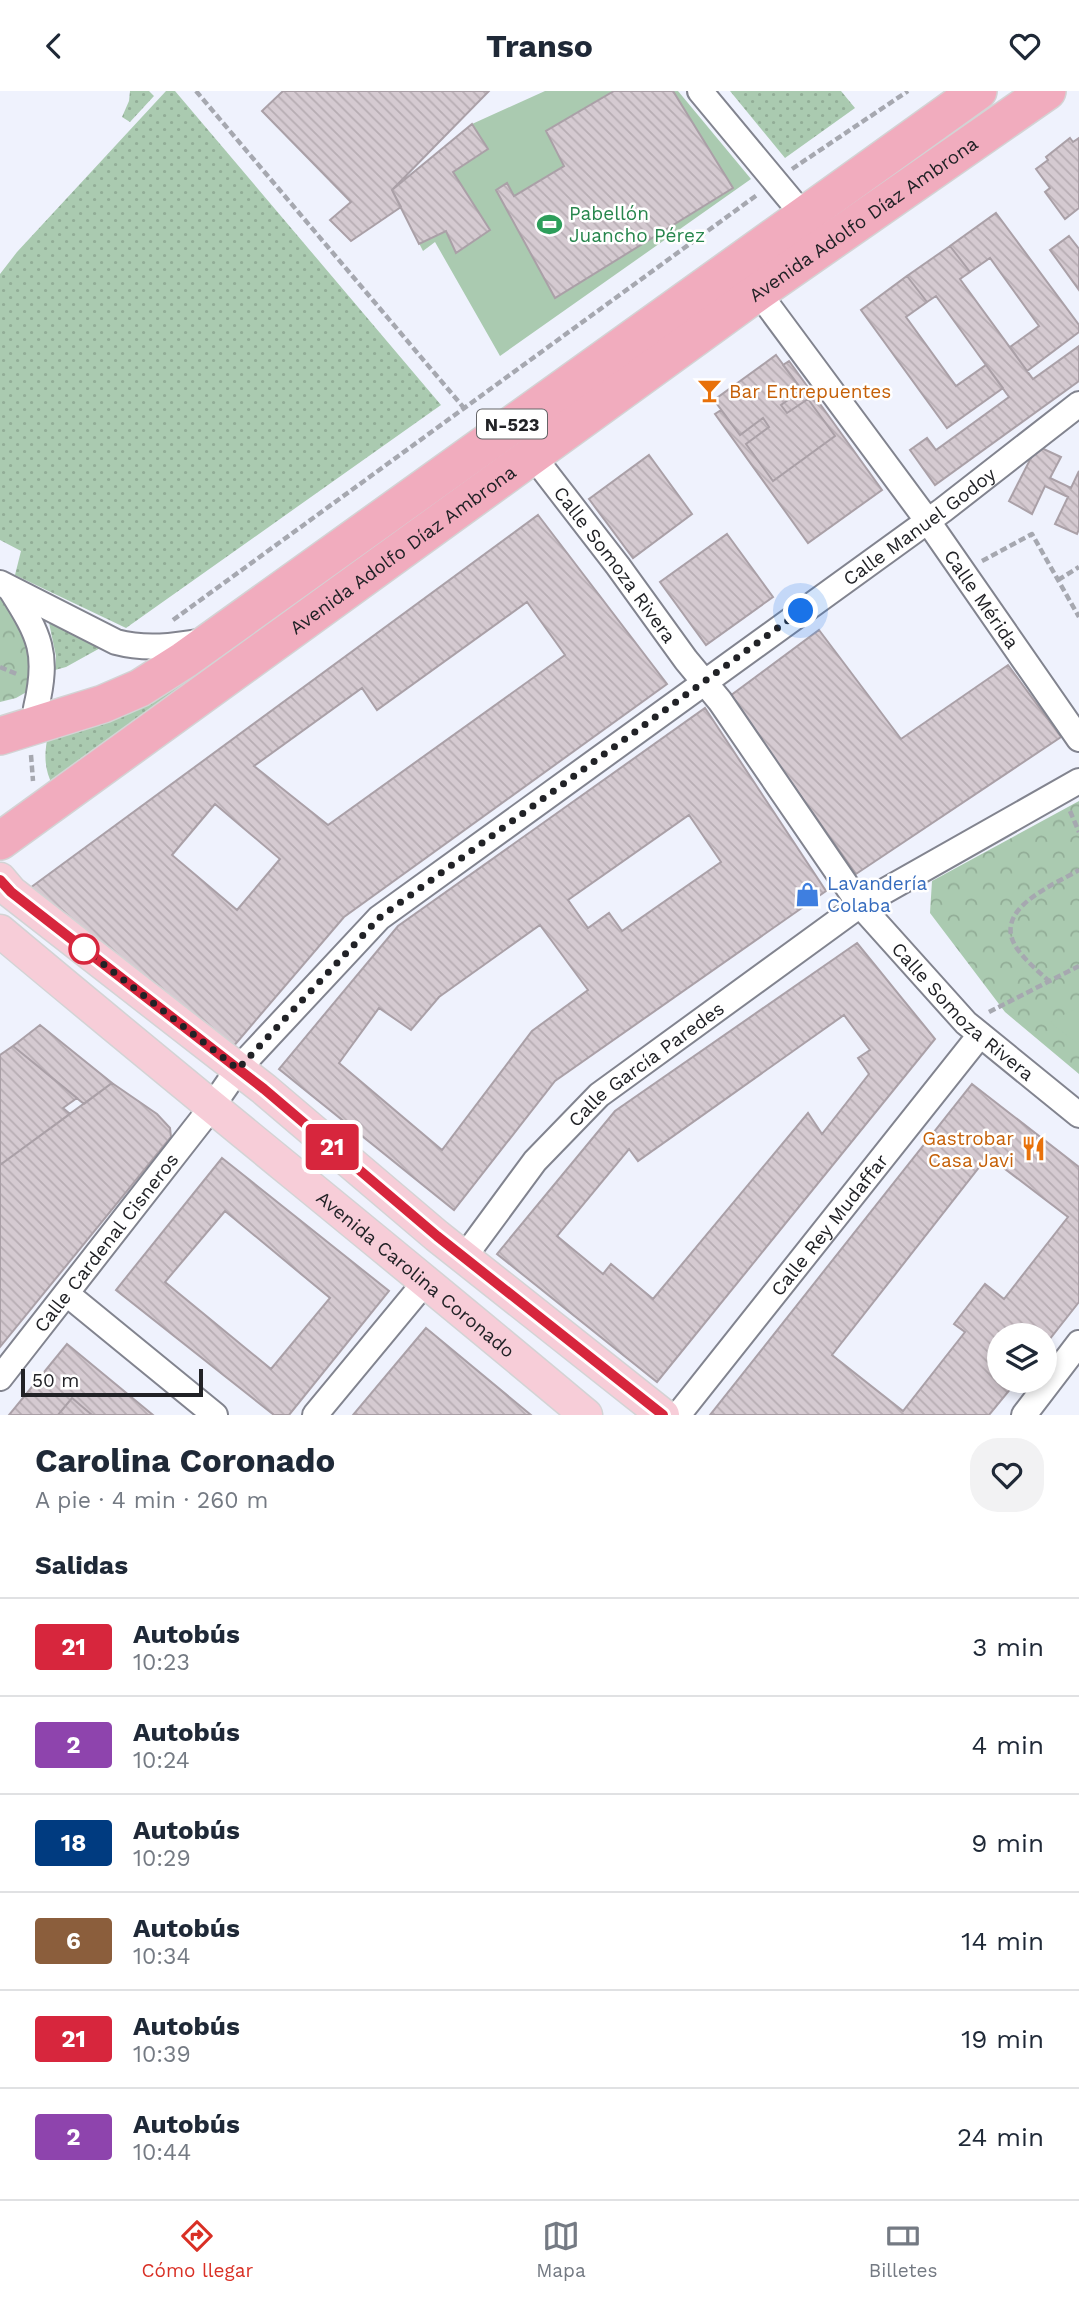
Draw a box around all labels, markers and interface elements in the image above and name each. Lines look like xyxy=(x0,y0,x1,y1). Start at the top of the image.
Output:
icon: back xyxy=(35,27,73,65)
text: Transo xyxy=(486,27,593,65)
icon: heart xyxy=(1006,27,1044,65)
street label: Avenida Adolfo Díaz Ambrona xyxy=(744,131,982,306)
place label: Pabellón Juancho Pérez xyxy=(569,202,705,247)
sports icon: Pabellón Juancho Pérez xyxy=(535,210,563,238)
bar icon: Bar Entrepuentes xyxy=(695,377,723,405)
place label: Bar Entrepuentes xyxy=(729,380,891,403)
road number: N-523 xyxy=(477,409,547,439)
street label: Avenida Adolfo Díaz Ambrona xyxy=(285,460,520,639)
street label: Calle Manuel Godoy xyxy=(838,462,1000,590)
street label: Calle Somoza Rivera xyxy=(549,482,681,647)
street label: Calle Mérida xyxy=(939,545,1024,653)
your location xyxy=(783,593,818,628)
place label: Lavandería Colaba xyxy=(827,872,928,917)
shop icon: Lavandería Colaba xyxy=(793,880,821,908)
unlabelled marker xyxy=(69,934,99,964)
street label: Calle Somoza Rivera xyxy=(887,937,1039,1085)
street label: Calle García Paredes xyxy=(563,996,728,1131)
line badge: 21 xyxy=(300,1124,364,1170)
place label: Gastrobar Casa Javi xyxy=(922,1127,1014,1172)
text: 21 xyxy=(320,1133,344,1161)
restaurant icon: Gastrobar Casa Javi xyxy=(1020,1135,1048,1163)
street label: Calle Cardenal Cisneros xyxy=(29,1148,183,1337)
street label: Calle Rey Mudaffar xyxy=(766,1149,893,1300)
street label: Avenida Carolina Coronado xyxy=(312,1186,520,1362)
map controls xyxy=(987,1323,1057,1393)
button: layers xyxy=(987,1323,1057,1393)
scale bar xyxy=(21,1366,203,1398)
text: 50 m xyxy=(32,1369,79,1392)
button: heart xyxy=(970,1438,1044,1512)
text: Carolina Coronado xyxy=(35,1441,335,1480)
text: A pie · 4 min · 260 m xyxy=(35,1487,268,1514)
text: Salidas xyxy=(35,1550,128,1580)
text: Autobús xyxy=(133,1619,240,1649)
text: 3 min xyxy=(972,1632,1044,1662)
text: 21 xyxy=(61,1633,86,1661)
text: 10:23 xyxy=(133,1649,190,1676)
text: Autobús xyxy=(133,1717,240,1747)
text: 4 min xyxy=(971,1730,1044,1760)
text: 2 xyxy=(66,1731,81,1759)
text: 10:24 xyxy=(133,1747,190,1774)
text: Autobús xyxy=(133,1815,240,1845)
text: 9 min xyxy=(971,1828,1044,1858)
text: 18 xyxy=(61,1829,86,1857)
text: 10:29 xyxy=(133,1845,191,1872)
text: Autobús xyxy=(133,1913,240,1943)
text: 14 min xyxy=(961,1926,1044,1956)
text: 6 xyxy=(66,1927,81,1955)
text: 10:34 xyxy=(133,1943,191,1970)
text: Autobús xyxy=(133,2011,240,2041)
text: 19 min xyxy=(961,2024,1044,2054)
text: 21 xyxy=(61,2025,86,2053)
text: 10:39 xyxy=(133,2041,191,2068)
text: Autobús xyxy=(133,2109,240,2139)
text: 24 min xyxy=(957,2122,1044,2152)
text: 2 xyxy=(66,2123,81,2151)
text: 10:44 xyxy=(133,2139,191,2166)
tab: Cómo llegar xyxy=(142,2217,253,2282)
tab: Mapa xyxy=(536,2217,586,2282)
tab: Billetes xyxy=(869,2217,937,2282)

